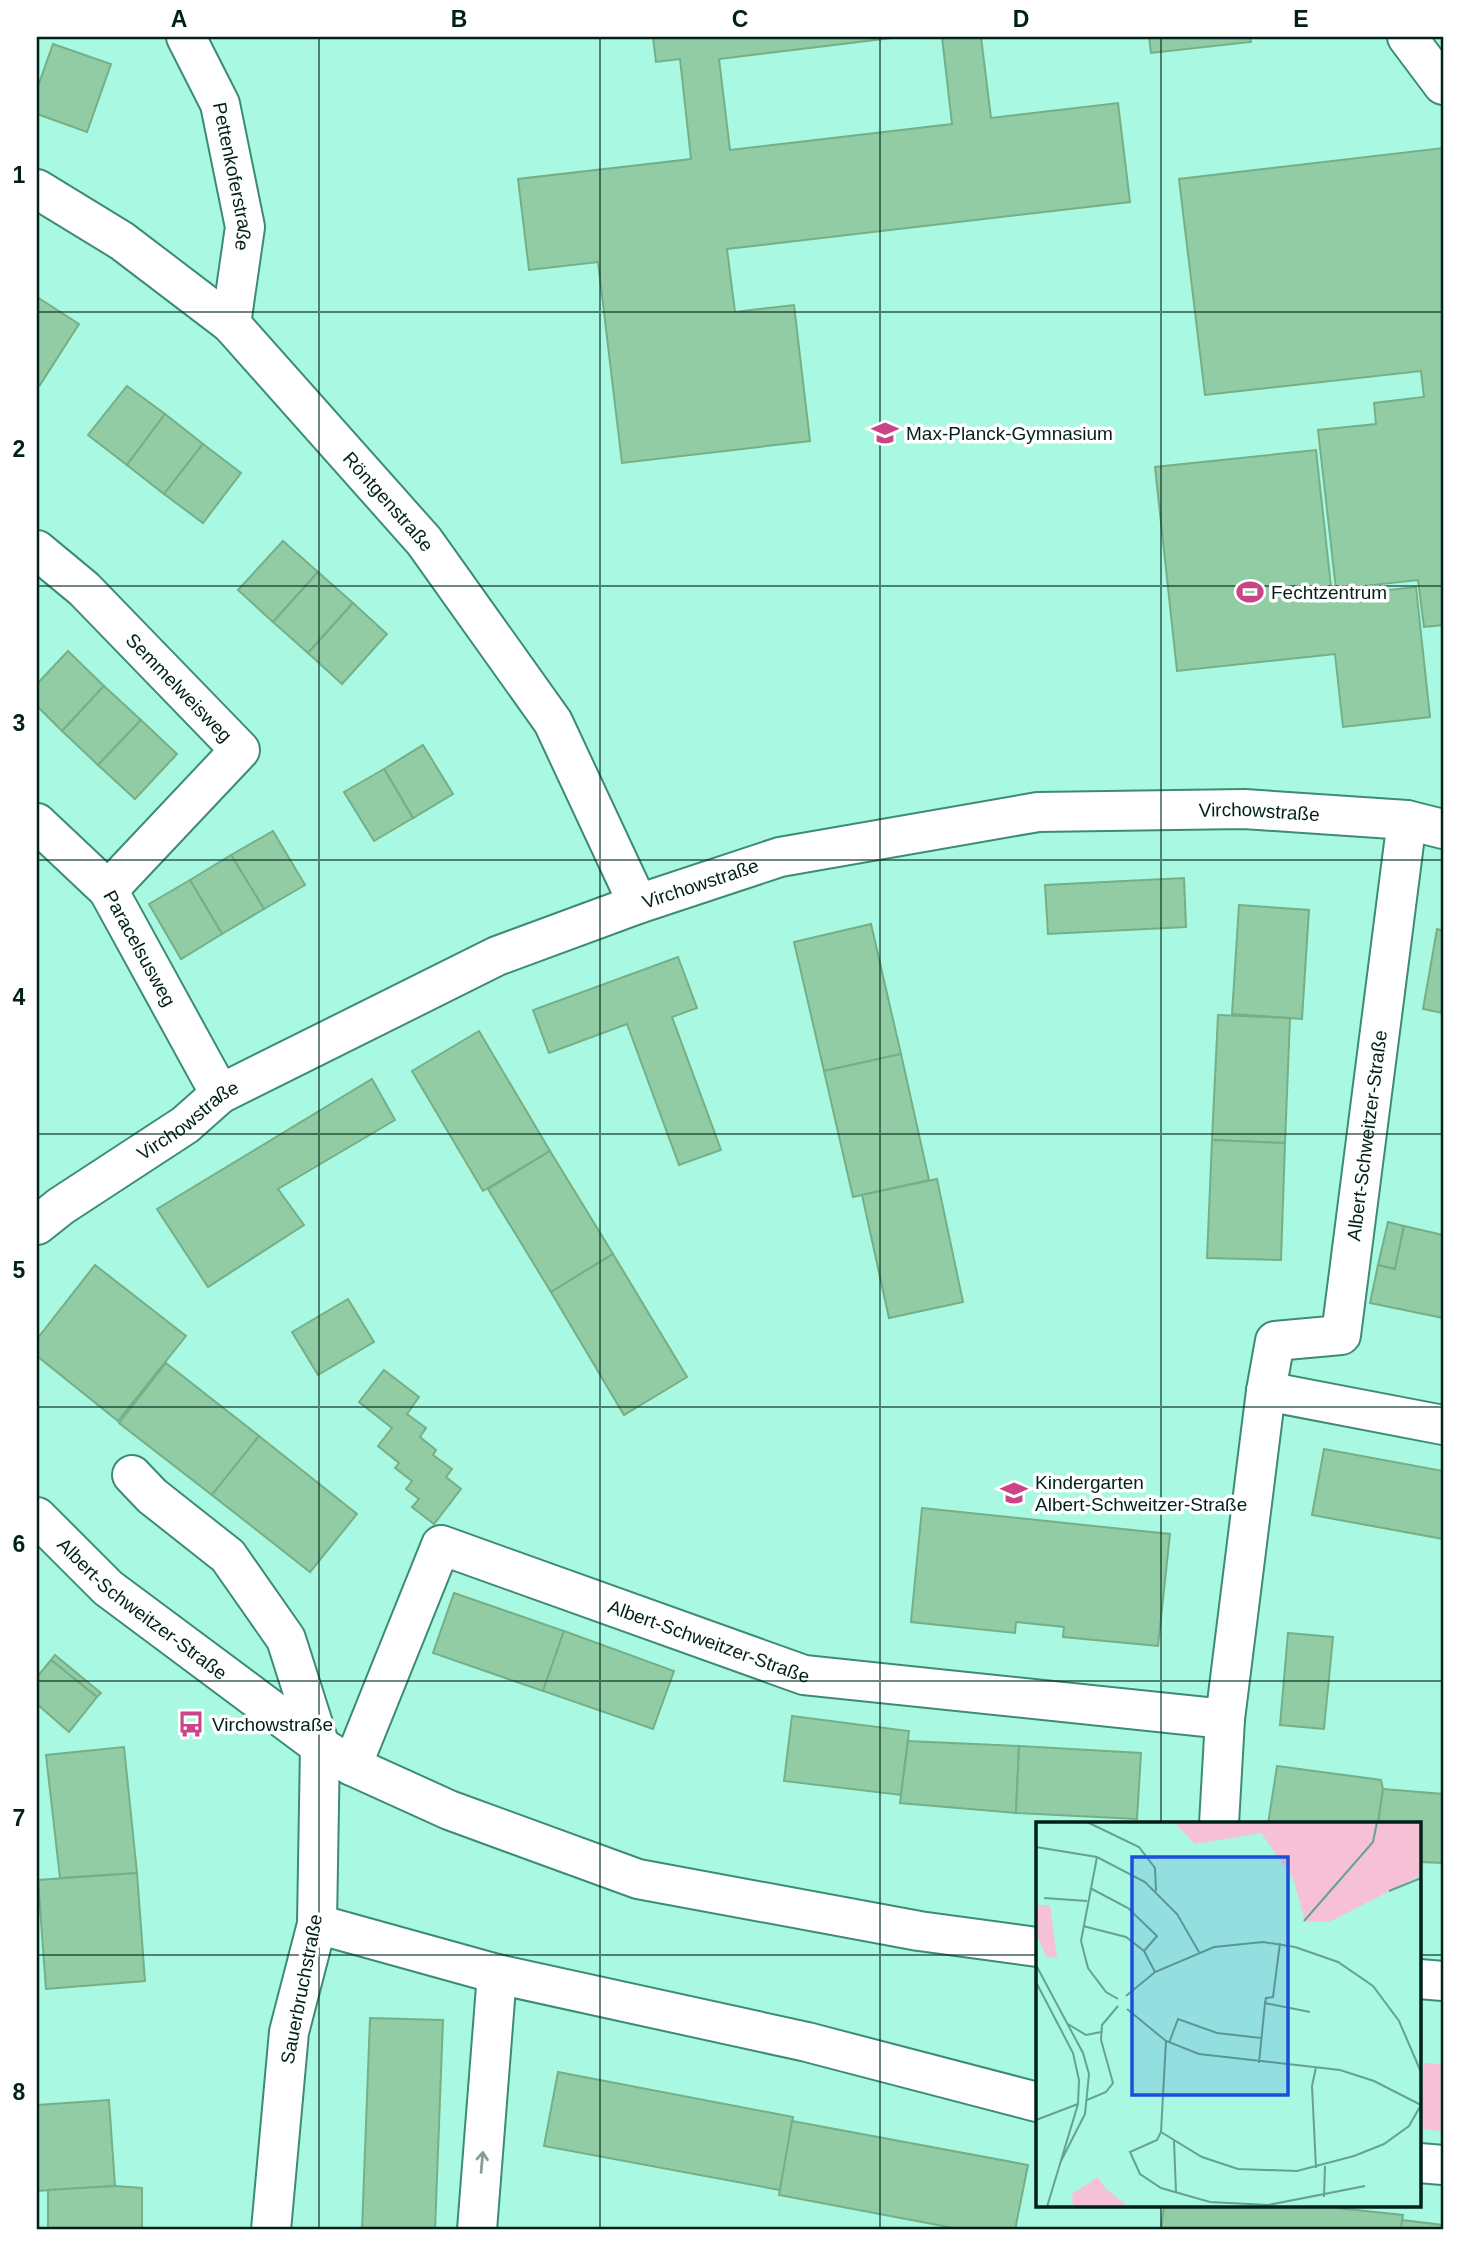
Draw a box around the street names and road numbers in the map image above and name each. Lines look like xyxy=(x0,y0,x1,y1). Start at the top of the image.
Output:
street label: Pettenkoferstraße xyxy=(209,100,255,252)
street label: Röntgenstraße xyxy=(339,448,438,555)
street label: Semmelweisweg xyxy=(122,629,236,746)
street label: Virchowstraße xyxy=(1199,799,1320,825)
street label: Virchowstraße xyxy=(640,855,761,913)
street label: Paracelsusweg xyxy=(99,887,180,1010)
street label: Albert-Schweitzer-Straße xyxy=(1343,1029,1391,1242)
street label: Virchowstraße xyxy=(133,1077,242,1164)
street label: Albert-Schweitzer-Straße xyxy=(53,1534,231,1684)
street label: Albert-Schweitzer-Straße xyxy=(605,1596,810,1686)
street label: Sauerbruchstraße xyxy=(277,1912,326,2066)

